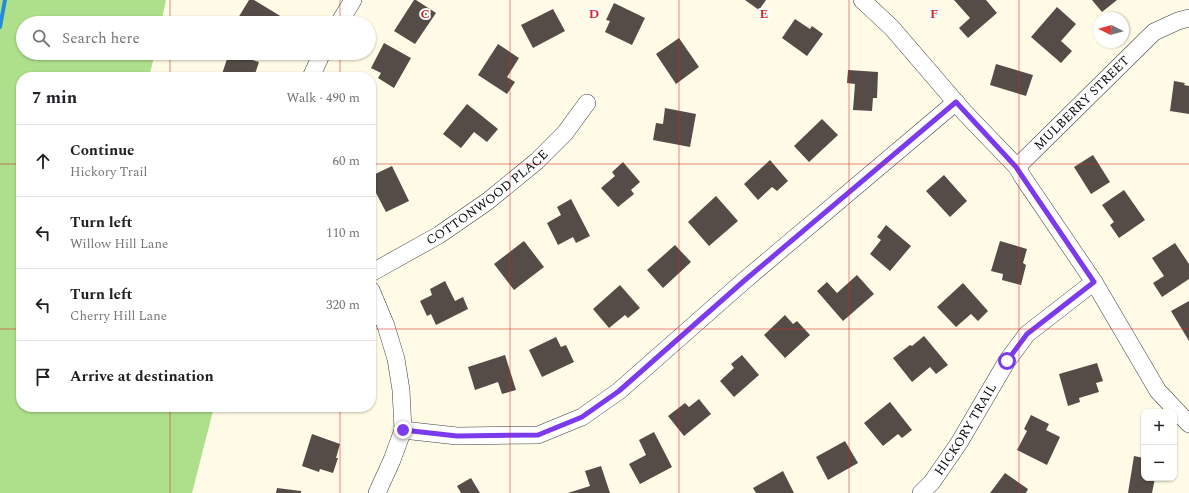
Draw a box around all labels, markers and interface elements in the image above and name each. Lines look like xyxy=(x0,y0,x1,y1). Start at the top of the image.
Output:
text: C xyxy=(420,4,430,24)
text: D xyxy=(589,4,599,24)
text: E xyxy=(760,4,769,24)
text: F xyxy=(930,4,938,24)
north arrow xyxy=(1093,12,1129,48)
search box xyxy=(16,16,376,60)
icon: search xyxy=(30,27,52,49)
text: Search here xyxy=(62,27,140,50)
street label: MULBERRY STREET xyxy=(1029,51,1134,155)
text: 7 min xyxy=(32,85,77,111)
text: Walk · 490 m xyxy=(286,88,360,108)
text: Continue xyxy=(70,139,135,162)
street label: COTTONWOOD PLACE xyxy=(422,145,553,250)
icon: ahead xyxy=(32,150,54,172)
text: 60 m xyxy=(333,151,360,171)
text: Hickory Trail xyxy=(70,162,147,182)
text: Turn left xyxy=(70,211,132,234)
icon: left xyxy=(32,222,54,244)
text: 110 m xyxy=(326,223,360,243)
text: Willow Hill Lane xyxy=(70,234,168,254)
text: Turn left xyxy=(70,283,132,306)
icon: left xyxy=(32,294,54,316)
text: 320 m xyxy=(326,295,360,315)
text: Cherry Hill Lane xyxy=(70,306,167,326)
route start xyxy=(998,352,1016,370)
text: Arrive at destination xyxy=(70,365,214,388)
icon: arrive xyxy=(32,366,54,388)
street label: HICKORY TRAIL xyxy=(929,379,1002,480)
map controls xyxy=(1141,409,1177,481)
button: + xyxy=(1141,409,1177,445)
route end xyxy=(394,421,412,439)
button: − xyxy=(1141,445,1177,481)

